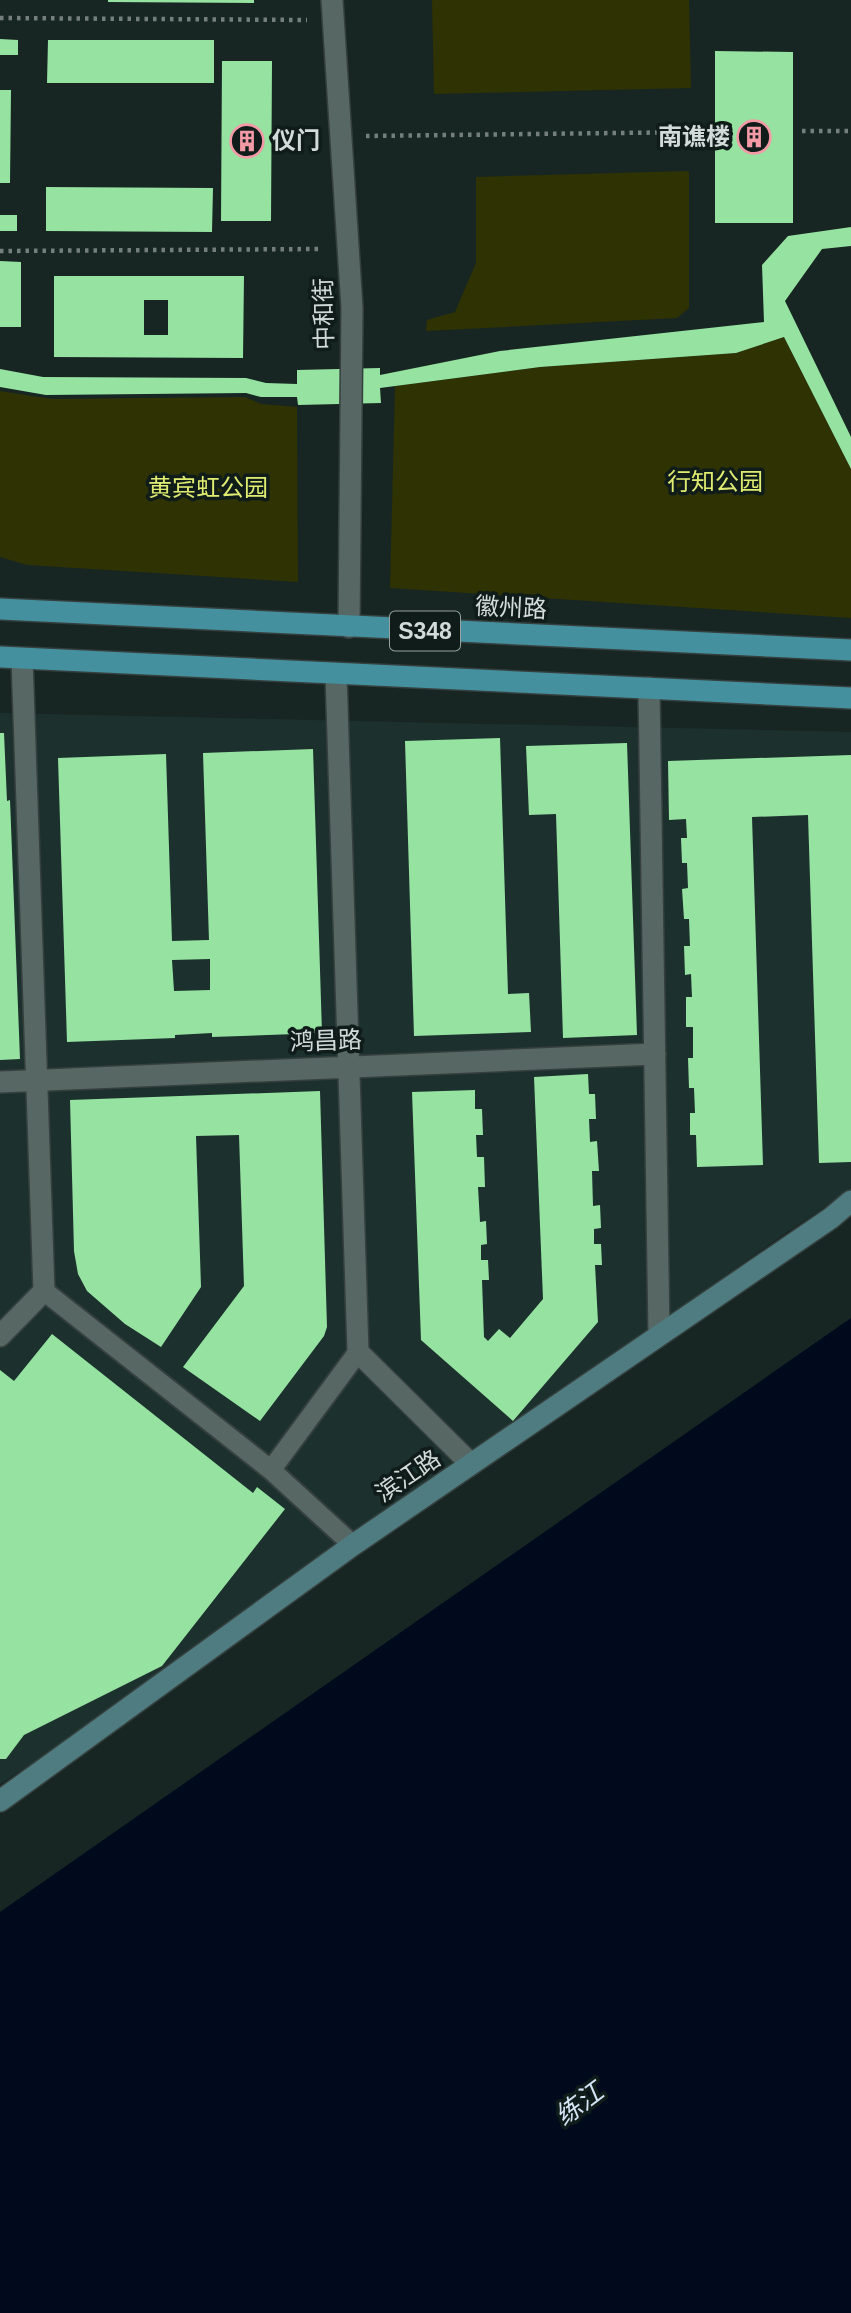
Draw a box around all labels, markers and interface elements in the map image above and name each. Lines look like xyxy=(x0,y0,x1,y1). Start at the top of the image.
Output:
building icon: 南谯楼 xyxy=(735,118,773,156)
building icon: 仪门 xyxy=(228,122,266,160)
place label: 南谯楼 xyxy=(658,123,730,150)
place label: 仪门 xyxy=(272,127,320,154)
street label: 中和街 xyxy=(309,278,338,350)
park label: 行知公园 xyxy=(667,468,763,495)
park label: 黄宾虹公园 xyxy=(148,474,268,501)
street label: 徽州路 xyxy=(474,592,548,623)
road number: S348 xyxy=(390,611,460,650)
street label: 鸿昌路 xyxy=(290,1026,362,1055)
street label: 滨江路 xyxy=(370,1444,445,1507)
water label: 练江 xyxy=(549,2075,611,2132)

